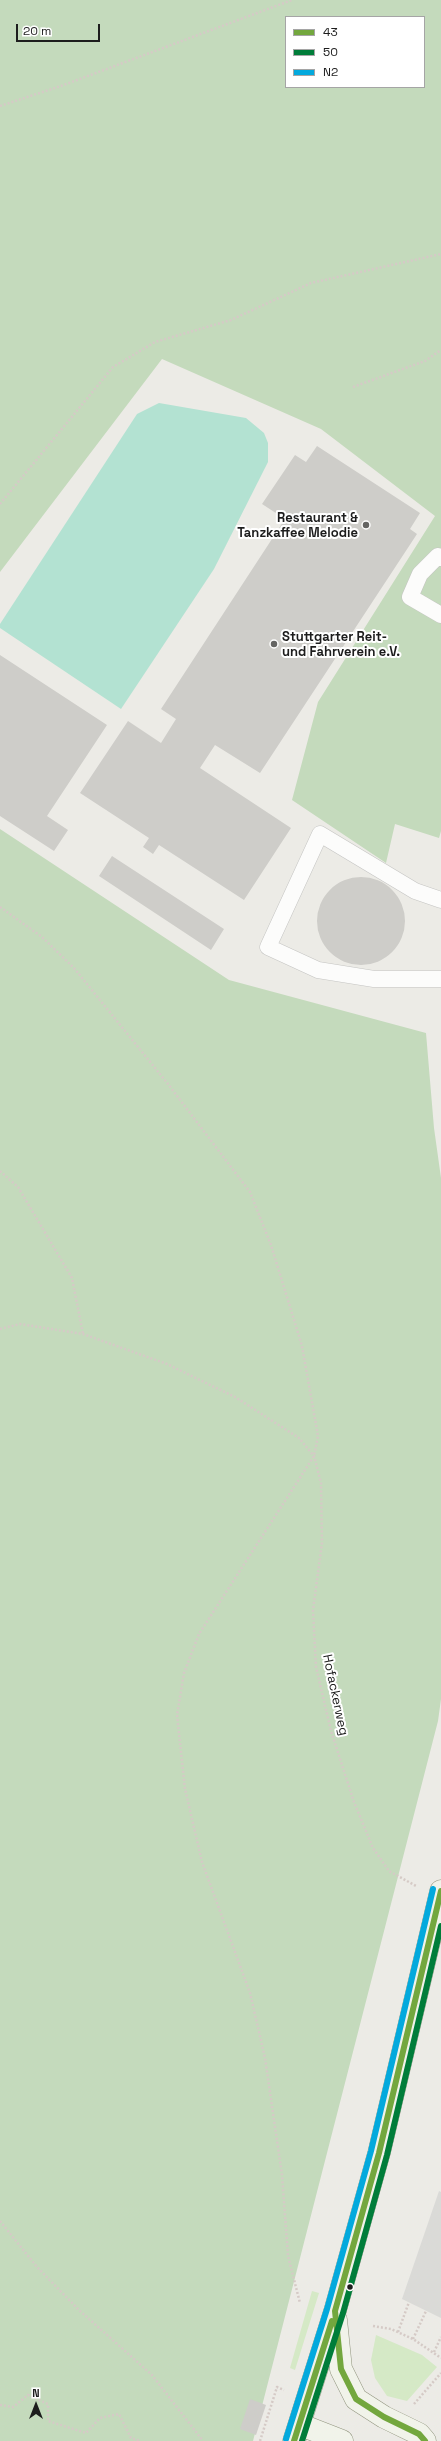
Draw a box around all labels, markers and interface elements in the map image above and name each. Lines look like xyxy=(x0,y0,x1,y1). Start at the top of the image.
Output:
scale bar xyxy=(18,16,102,42)
legend xyxy=(285,16,425,88)
text: 20 m xyxy=(23,23,51,39)
text: 43 xyxy=(323,24,338,40)
text: 50 xyxy=(323,44,338,60)
text: N2 xyxy=(323,64,338,80)
place label: Restaurant & Tanzkaffee Melodie xyxy=(237,510,358,541)
marker: Restaurant & Tanzkaffee Melodie xyxy=(361,520,371,530)
place label: Stuttgarter Reit- und Fahrverein e.V. xyxy=(282,629,400,660)
marker: Stuttgarter Reit- und Fahrverein e.V. xyxy=(269,639,279,649)
street label: Hofackerweg xyxy=(319,1653,351,1737)
unlabelled marker xyxy=(345,2282,355,2292)
north arrow xyxy=(16,2385,56,2425)
text: N xyxy=(32,2386,40,2400)

